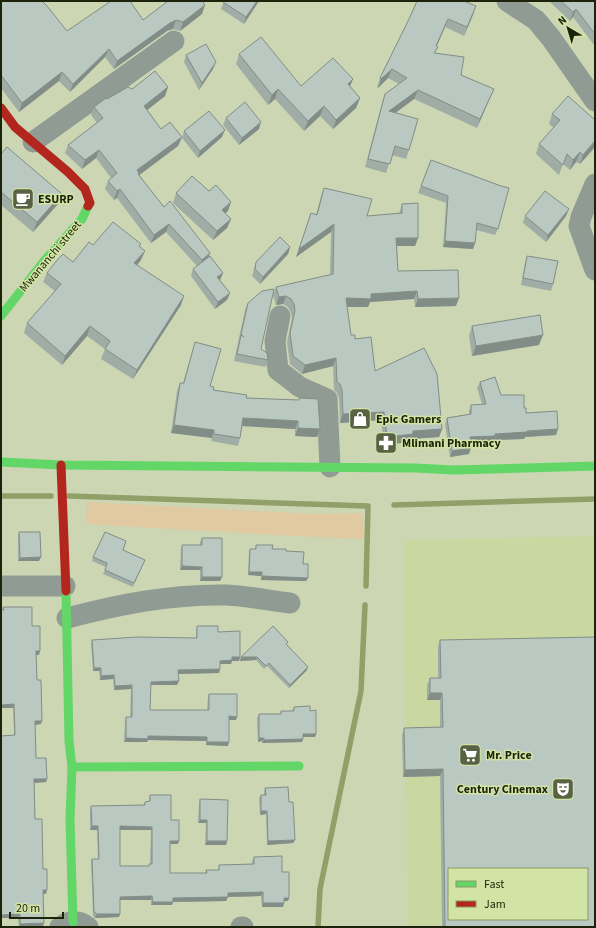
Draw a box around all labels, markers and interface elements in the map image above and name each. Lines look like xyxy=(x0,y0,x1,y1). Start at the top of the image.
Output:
north arrow xyxy=(548,8,588,48)
text: N xyxy=(555,12,570,29)
cafe icon: ESURP xyxy=(10,186,36,212)
place label: ESURP xyxy=(38,191,74,208)
street label: Mwananchi street xyxy=(15,217,85,296)
shop icon: Epic Gamers xyxy=(347,406,373,432)
place label: Epic Gamers xyxy=(376,411,441,428)
pharmacy icon: Mlimani Pharmacy xyxy=(373,430,399,456)
place label: Mlimani Pharmacy xyxy=(402,435,501,452)
supermarket icon: Mr. Price xyxy=(457,742,483,768)
place label: Mr. Price xyxy=(486,747,532,764)
theatre icon: Century Cinemax xyxy=(550,776,576,802)
place label: Century Cinemax xyxy=(457,781,548,798)
legend xyxy=(448,868,588,920)
text: Fast xyxy=(484,876,504,893)
scale bar xyxy=(10,894,63,920)
text: Jam xyxy=(484,896,506,913)
text: 20 m xyxy=(16,900,40,917)

